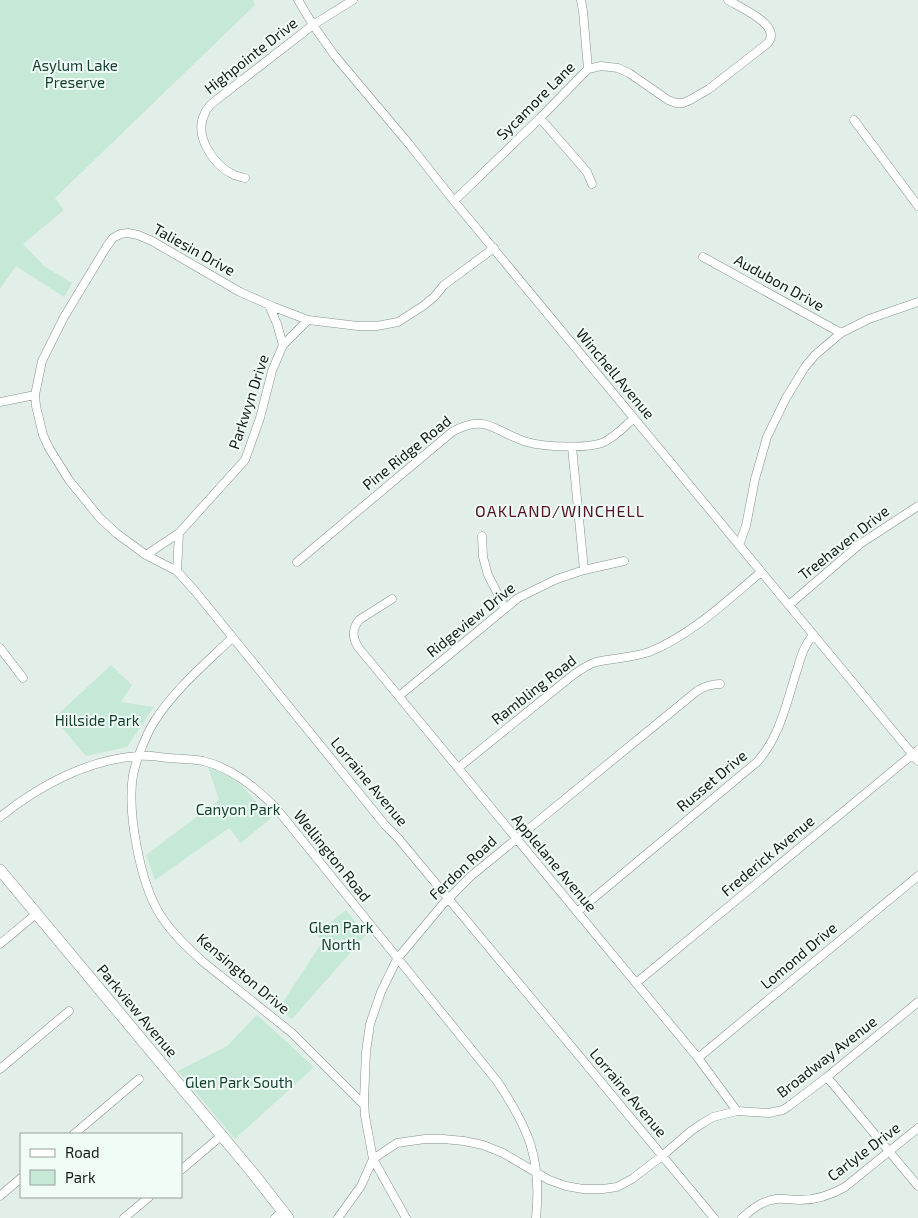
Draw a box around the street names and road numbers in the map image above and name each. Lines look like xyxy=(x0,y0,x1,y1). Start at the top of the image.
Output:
street label: Highpointe Drive xyxy=(200,13,301,97)
street label: Sycamore Lane xyxy=(492,57,578,143)
street label: Taliesin Drive xyxy=(150,219,239,279)
street label: Audubon Drive xyxy=(731,250,827,314)
street label: Winchell Avenue xyxy=(573,324,659,422)
street label: Parkwyn Drive xyxy=(224,352,272,451)
street label: Pine Ridge Road xyxy=(359,411,454,493)
street label: Treehaven Drive xyxy=(795,501,892,583)
street label: Ridgeview Drive xyxy=(422,578,518,660)
street label: Rambling Road xyxy=(488,651,579,728)
street label: Lorraine Avenue xyxy=(327,733,412,829)
street label: Russet Drive xyxy=(673,746,750,815)
street label: Wellington Road xyxy=(290,806,375,905)
street label: Applelane Avenue xyxy=(509,810,601,915)
street label: Frederick Avenue xyxy=(717,811,818,899)
street label: Ferdon Road xyxy=(425,832,500,903)
street label: Lomond Drive xyxy=(757,918,840,992)
street label: Kensington Drive xyxy=(194,929,294,1017)
street label: Parkview Avenue xyxy=(94,960,182,1060)
street label: Broadway Avenue xyxy=(773,1012,880,1101)
street label: Lorraine Avenue xyxy=(586,1044,671,1140)
street label: Carlyle Drive xyxy=(824,1118,903,1184)

